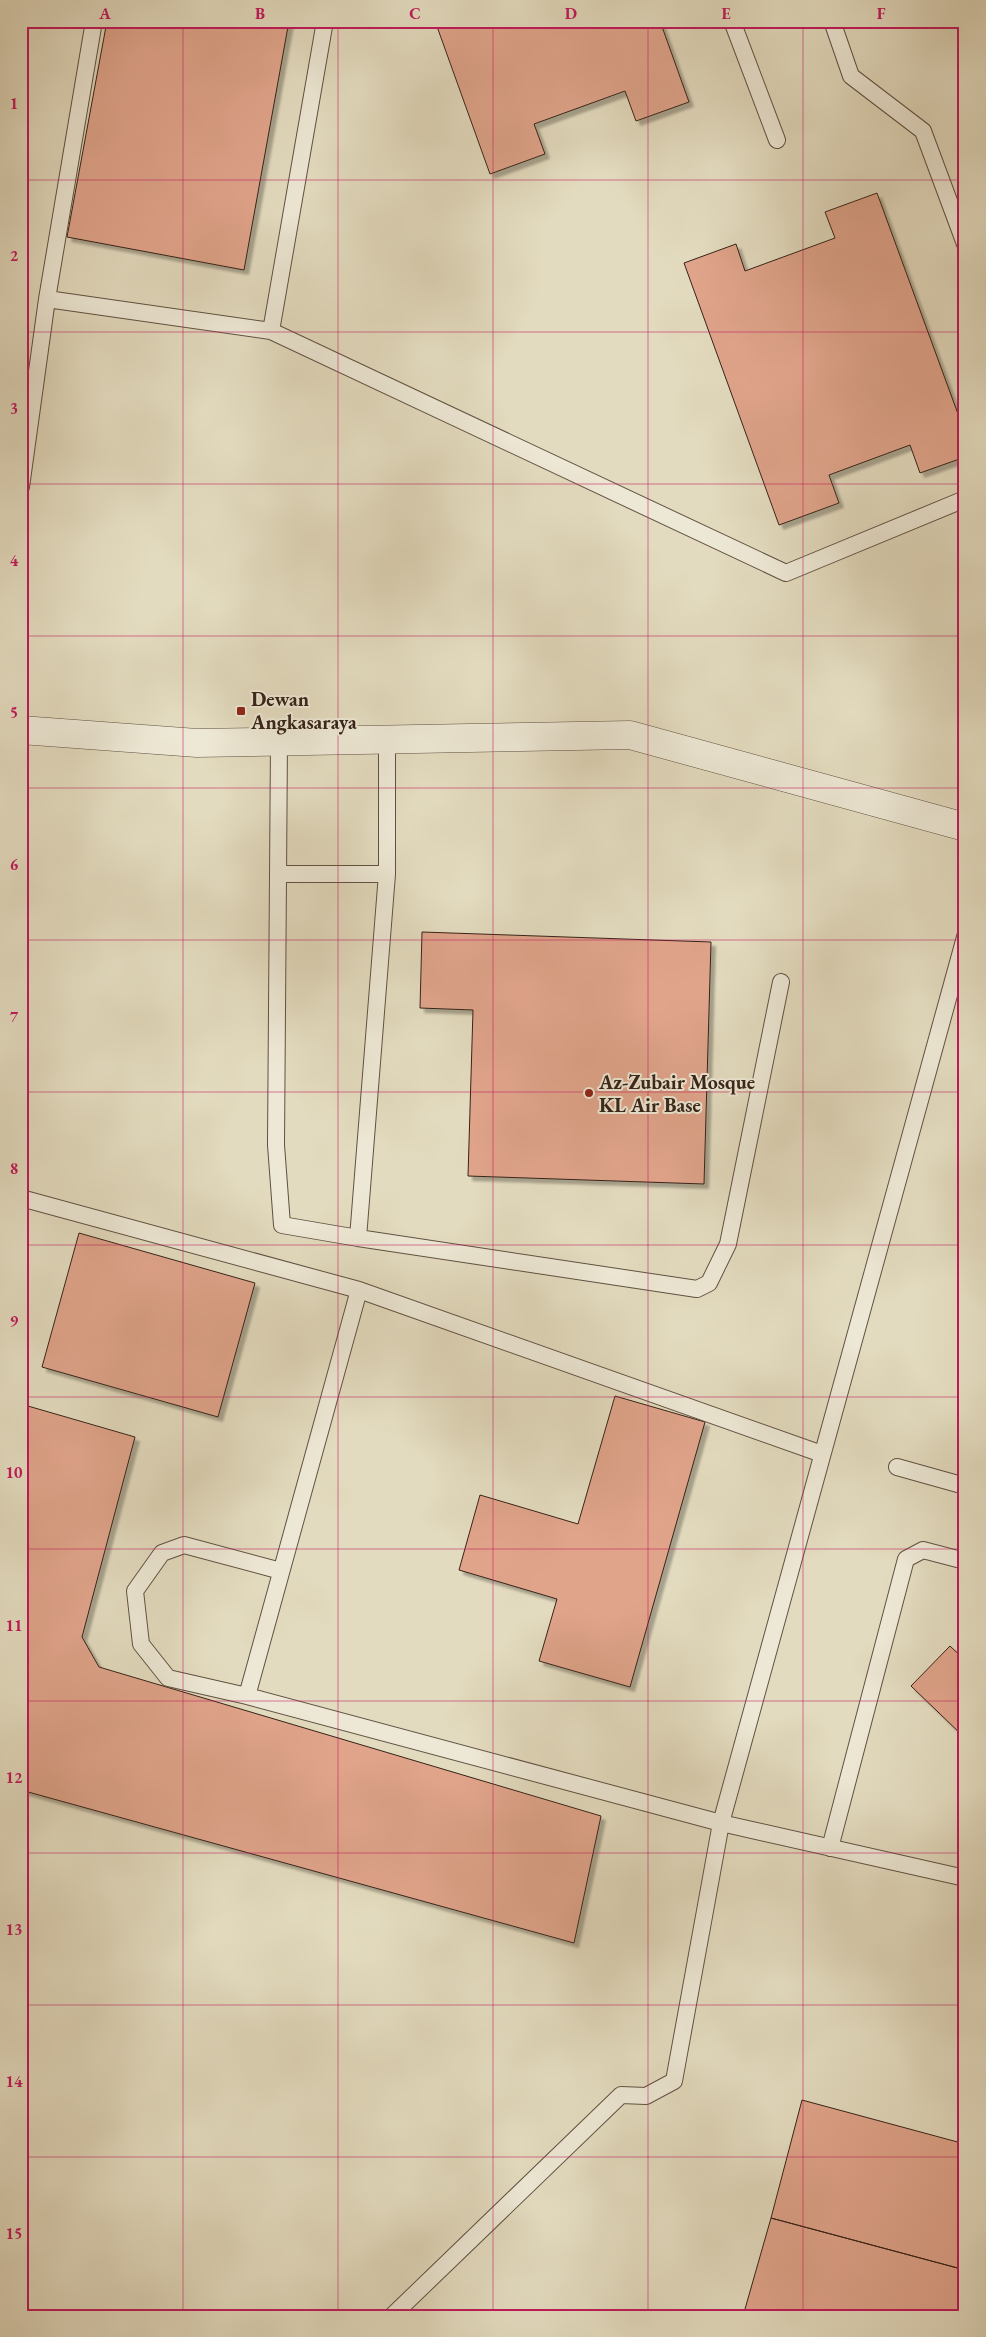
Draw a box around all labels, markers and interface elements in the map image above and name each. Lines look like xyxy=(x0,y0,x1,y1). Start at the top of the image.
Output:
text: A xyxy=(98,3,111,24)
text: B xyxy=(255,3,265,24)
text: C xyxy=(409,3,421,24)
text: D xyxy=(565,3,577,24)
text: E xyxy=(721,3,731,24)
text: F xyxy=(877,3,886,24)
text: 1 xyxy=(10,93,18,114)
text: 2 xyxy=(10,245,19,266)
text: 3 xyxy=(10,398,18,419)
text: 4 xyxy=(10,550,19,571)
place label: Dewan Angkasaraya xyxy=(250,686,357,735)
text: 5 xyxy=(10,702,18,723)
marker: Dewan Angkasaraya xyxy=(235,705,247,717)
text: 6 xyxy=(10,854,19,875)
text: 7 xyxy=(10,1006,19,1027)
place label: Az-Zubair Mosque KL Air Base xyxy=(598,1069,755,1118)
marker: Az-Zubair Mosque KL Air Base xyxy=(583,1087,595,1099)
text: 8 xyxy=(10,1158,18,1179)
text: 9 xyxy=(10,1310,19,1331)
text: 10 xyxy=(6,1462,23,1483)
text: 11 xyxy=(6,1615,22,1636)
text: 12 xyxy=(6,1767,23,1788)
text: 13 xyxy=(6,1919,22,1940)
text: 14 xyxy=(6,2071,23,2092)
text: 15 xyxy=(6,2223,22,2244)

